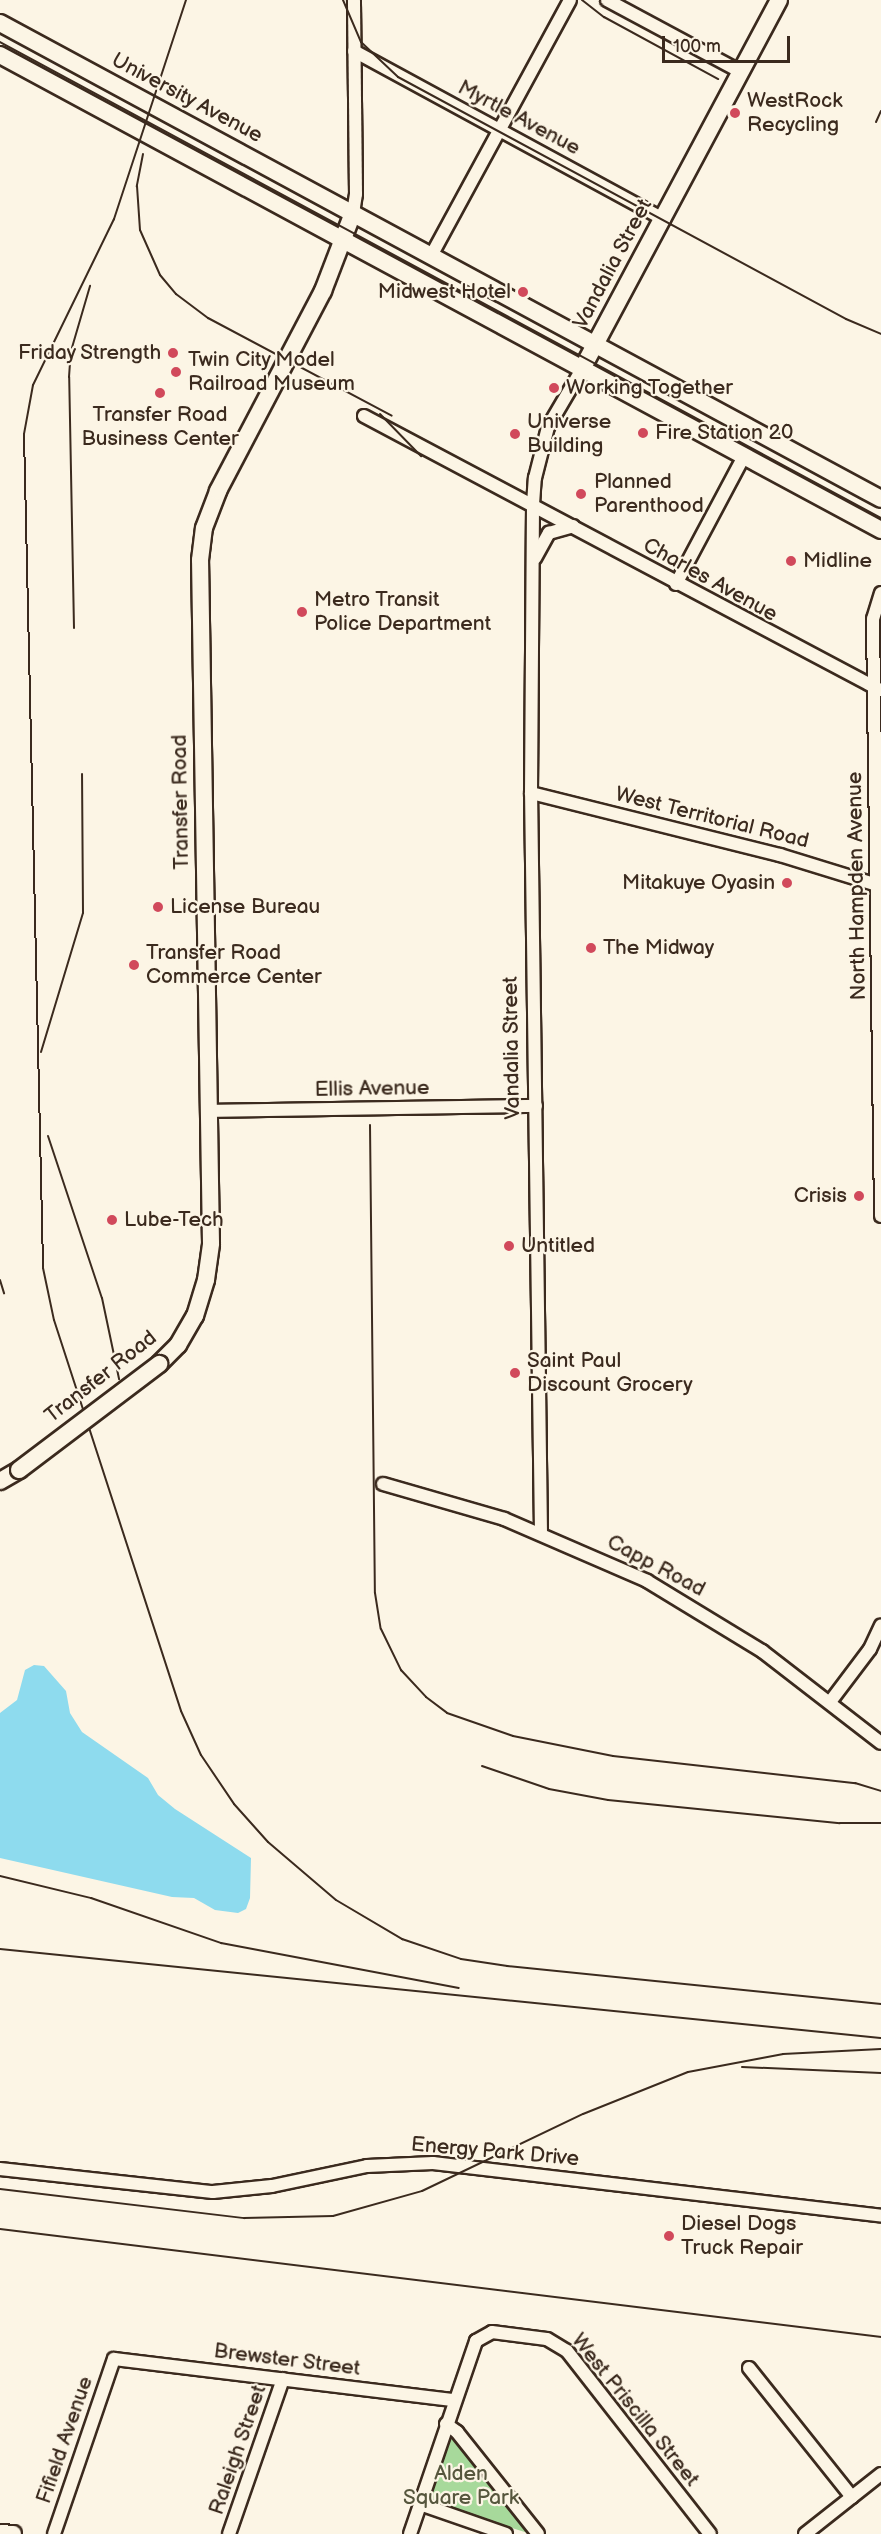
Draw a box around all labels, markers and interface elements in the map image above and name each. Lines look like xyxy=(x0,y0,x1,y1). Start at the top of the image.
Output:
scale bar xyxy=(665,24,792,62)
text: 100 m xyxy=(673,36,721,57)
street label: University Avenue xyxy=(107,47,267,149)
street label: Myrtle Avenue xyxy=(453,75,585,161)
place label: WestRock Recycling xyxy=(747,88,843,138)
marker: WestRock Recycling xyxy=(728,106,742,120)
street label: Vandalia Street xyxy=(568,195,658,333)
place label: Midwest Hotel xyxy=(378,279,511,305)
marker: Midwest Hotel xyxy=(516,285,530,299)
place label: Friday Strength xyxy=(16,340,161,366)
marker: Friday Strength xyxy=(166,346,180,360)
place label: Twin City Model Railroad Museum xyxy=(188,347,355,397)
marker: Twin City Model Railroad Museum xyxy=(169,365,183,379)
place label: Working Together xyxy=(566,375,733,401)
marker: Working Together xyxy=(547,381,561,395)
marker: Transfer Road Business Center xyxy=(153,386,167,400)
place label: Transfer Road Business Center xyxy=(81,402,239,452)
place label: Universe Building xyxy=(527,409,611,459)
place label: Fire Station 20 xyxy=(655,420,794,446)
marker: Fire Station 20 xyxy=(636,426,650,440)
marker: Universe Building xyxy=(508,427,522,441)
place label: Planned Parenthood xyxy=(594,469,704,519)
marker: Planned Parenthood xyxy=(572,485,590,503)
street label: Charles Avenue xyxy=(638,533,782,627)
place label: Midline xyxy=(803,548,872,574)
marker: Midline xyxy=(784,554,798,568)
place label: Metro Transit Police Department xyxy=(314,587,491,637)
marker: Metro Transit Police Department xyxy=(295,605,309,619)
street label: Transfer Road xyxy=(167,734,195,870)
street label: North Hampden Avenue xyxy=(842,772,872,1000)
street label: West Territorial Road xyxy=(612,782,812,854)
place label: Mitakuye Oyasin xyxy=(622,870,775,896)
marker: Mitakuye Oyasin xyxy=(780,876,794,890)
place label: License Bureau xyxy=(170,894,320,920)
marker: License Bureau xyxy=(151,900,165,914)
place label: The Midway xyxy=(603,935,714,961)
place label: Transfer Road Commerce Center xyxy=(146,940,322,990)
marker: The Midway xyxy=(584,941,598,955)
marker: Transfer Road Commerce Center xyxy=(127,958,141,972)
street label: Vandalia Street xyxy=(498,976,526,1120)
street label: Ellis Avenue xyxy=(314,1075,430,1103)
place label: Crisis xyxy=(794,1183,847,1209)
marker: Crisis xyxy=(852,1189,866,1203)
place label: Lube-Tech xyxy=(124,1207,224,1233)
marker: Lube-Tech xyxy=(105,1213,119,1227)
place label: Untitled xyxy=(521,1233,595,1259)
marker: Untitled xyxy=(502,1239,516,1253)
street label: Transfer Road xyxy=(40,1326,162,1428)
place label: Saint Paul Discount Grocery xyxy=(527,1348,693,1398)
marker: Saint Paul Discount Grocery xyxy=(508,1366,522,1380)
street label: Capp Road xyxy=(603,1530,709,1602)
street label: Energy Park Drive xyxy=(409,2132,581,2172)
place label: Diesel Dogs Truck Repair xyxy=(681,2211,803,2261)
marker: Diesel Dogs Truck Repair xyxy=(662,2229,676,2243)
street label: West Priscilla Street xyxy=(566,2328,704,2492)
street label: Brewster Street xyxy=(212,2338,362,2382)
street label: Fifield Avenue xyxy=(31,2373,99,2507)
street label: Raleigh Street xyxy=(204,2382,272,2518)
park label: Alden Square Park xyxy=(403,2461,519,2511)

